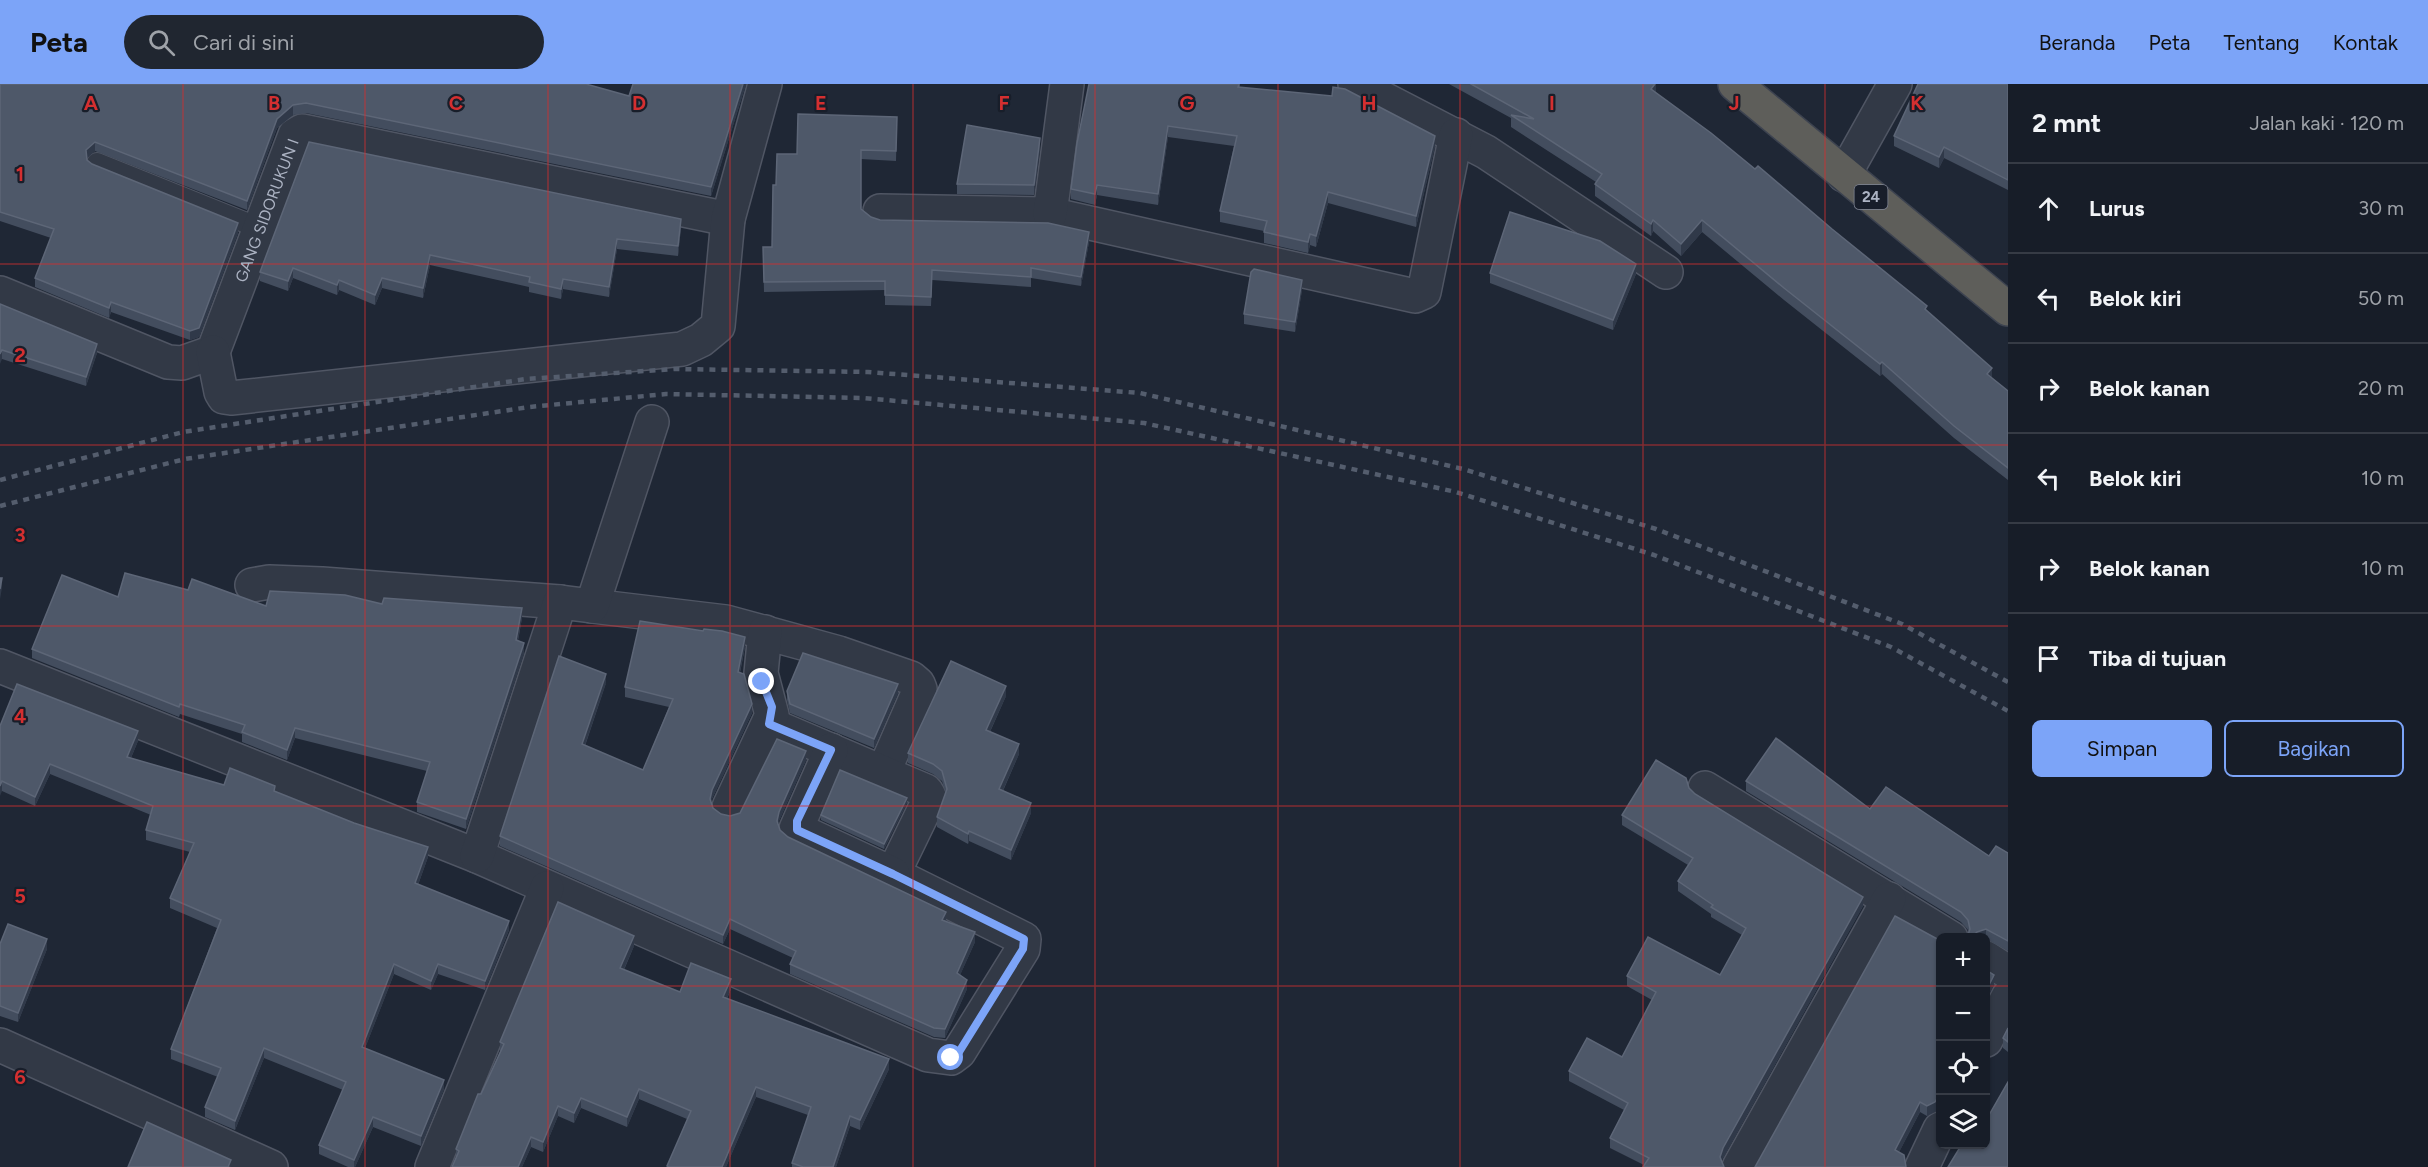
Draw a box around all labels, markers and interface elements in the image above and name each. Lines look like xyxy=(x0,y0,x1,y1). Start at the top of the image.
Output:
search box xyxy=(124,15,544,69)
text: Peta xyxy=(30,25,88,59)
icon: search xyxy=(145,26,178,59)
text: Cari di sini xyxy=(193,29,294,56)
text: Beranda xyxy=(2039,30,2116,55)
text: Peta xyxy=(2149,30,2191,55)
text: Tentang xyxy=(2224,30,2300,55)
text: Kontak xyxy=(2333,30,2398,55)
text: A xyxy=(84,91,99,115)
text: B xyxy=(268,91,280,115)
text: C xyxy=(449,91,463,115)
text: D xyxy=(632,91,646,115)
text: E xyxy=(815,91,827,115)
text: F xyxy=(998,91,1010,115)
text: G xyxy=(1180,91,1195,115)
text: H xyxy=(1362,91,1377,115)
text: I xyxy=(1549,91,1555,115)
text: J xyxy=(1728,91,1740,115)
text: K xyxy=(1910,91,1924,115)
text: 2 mnt xyxy=(2032,107,2101,139)
text: Jalan kaki · 120 m xyxy=(2250,111,2404,135)
street label: GANG SIDORUKUN I xyxy=(231,136,303,285)
text: 1 xyxy=(16,162,24,186)
road number: 24 xyxy=(1854,185,1888,209)
icon: ahead xyxy=(2032,192,2065,225)
text: Lurus xyxy=(2089,195,2144,222)
text: 30 m xyxy=(2358,196,2404,220)
icon: left xyxy=(2032,282,2065,315)
text: Belok kiri xyxy=(2089,285,2182,312)
text: 50 m xyxy=(2358,286,2404,310)
text: 2 xyxy=(14,343,26,367)
icon: right xyxy=(2032,372,2065,405)
text: Belok kanan xyxy=(2089,375,2210,402)
text: 20 m xyxy=(2358,376,2404,400)
icon: left xyxy=(2032,462,2065,495)
text: Belok kiri xyxy=(2089,465,2182,492)
text: 10 m xyxy=(2361,466,2404,490)
text: 3 xyxy=(14,523,26,547)
icon: right xyxy=(2032,552,2065,585)
text: Belok kanan xyxy=(2089,555,2210,582)
text: 10 m xyxy=(2361,556,2404,580)
icon: arrive xyxy=(2032,642,2065,675)
text: Tiba di tujuan xyxy=(2089,645,2226,672)
route end xyxy=(748,668,774,694)
text: 4 xyxy=(14,704,27,728)
button: Simpan xyxy=(2032,720,2212,777)
button: Bagikan xyxy=(2224,720,2404,777)
text: 5 xyxy=(14,884,26,908)
map controls xyxy=(1936,933,1990,1149)
button: + xyxy=(1936,933,1990,987)
button: − xyxy=(1936,987,1990,1041)
button: locate xyxy=(1936,1041,1990,1095)
route start xyxy=(937,1044,963,1070)
text: 6 xyxy=(14,1065,26,1089)
button: layers xyxy=(1936,1095,1990,1149)

